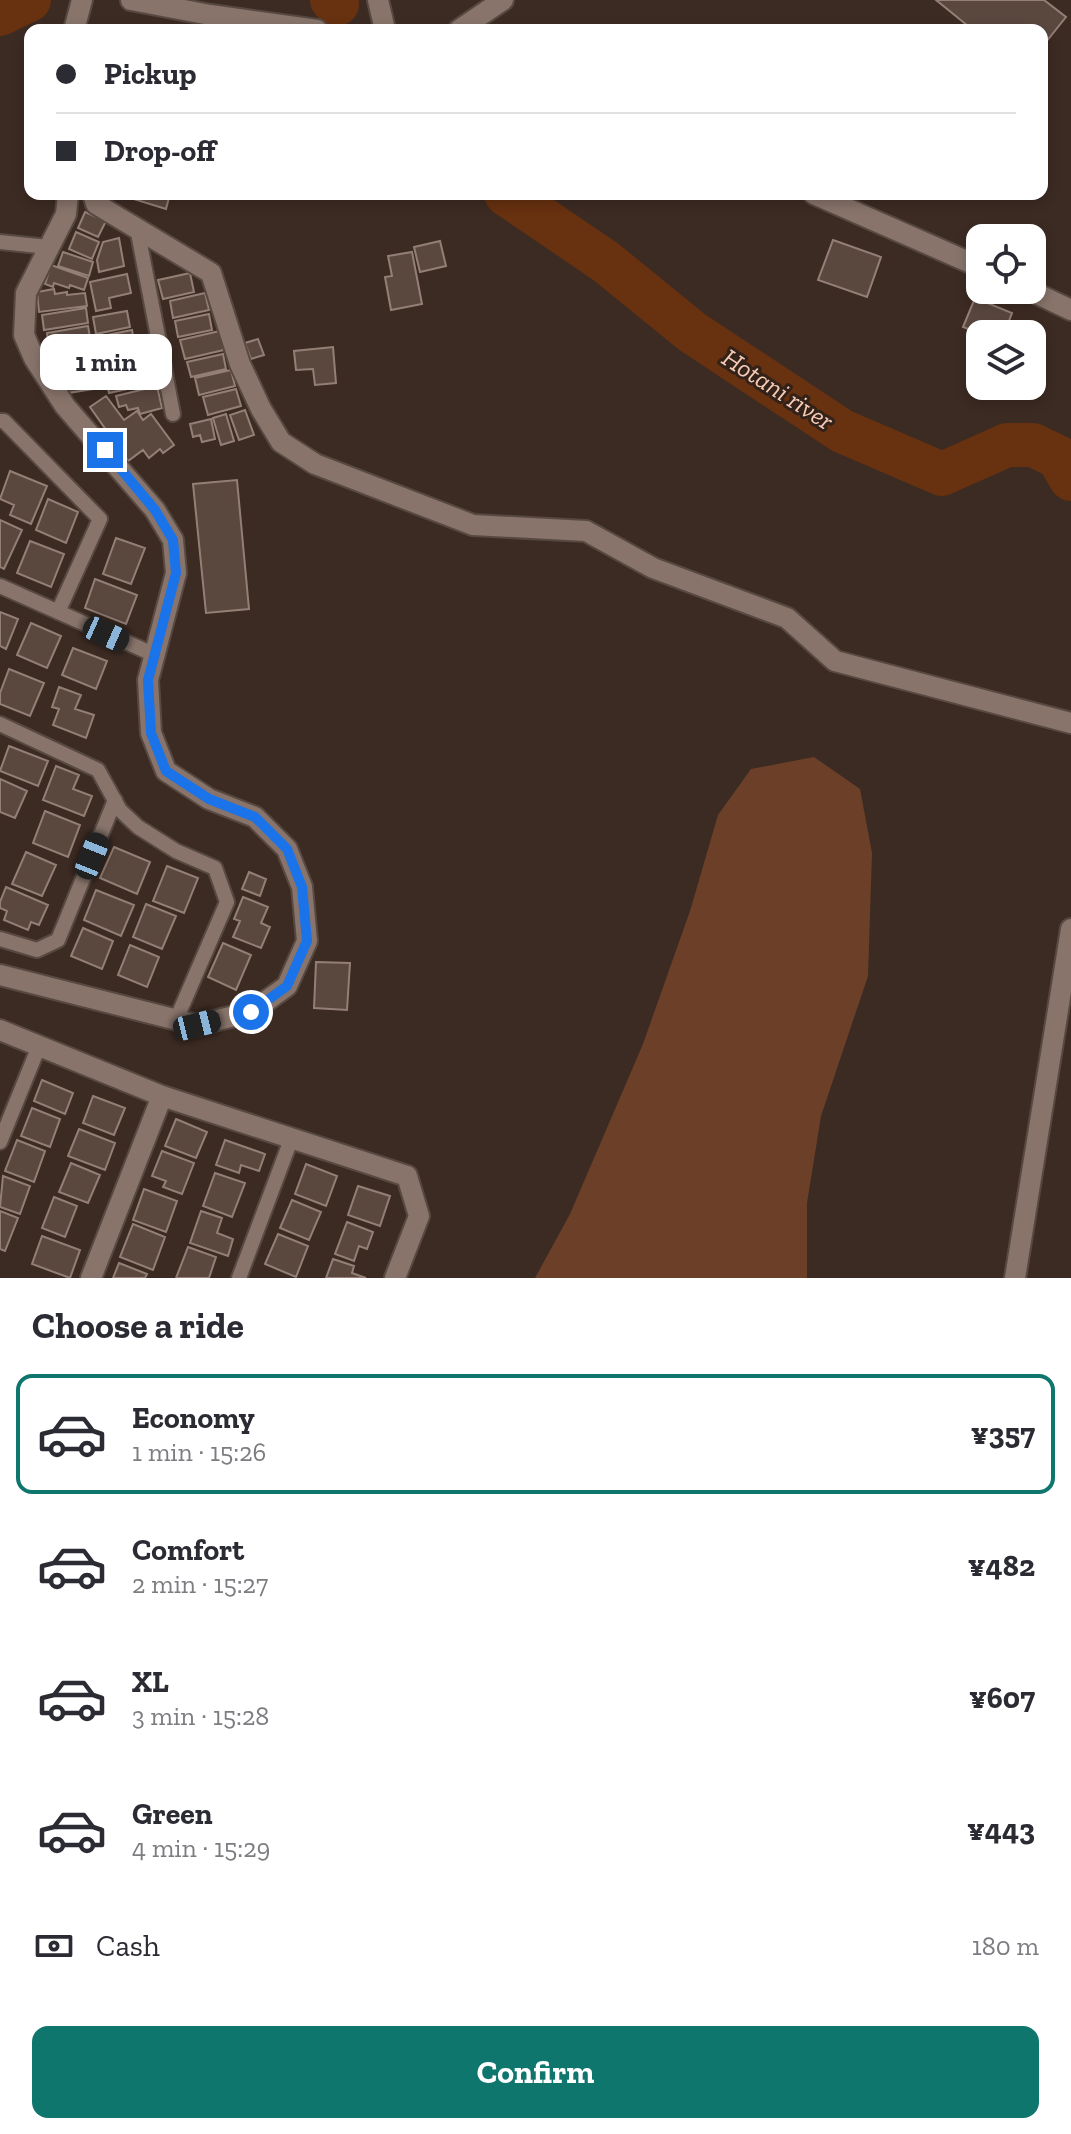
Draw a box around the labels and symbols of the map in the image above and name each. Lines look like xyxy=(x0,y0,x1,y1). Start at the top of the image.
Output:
callout: 1 min xyxy=(39,334,171,390)
water label: Hotani river xyxy=(716,341,840,437)
route end xyxy=(87,432,123,468)
car xyxy=(79,613,133,655)
car xyxy=(72,829,112,883)
route start xyxy=(233,994,269,1030)
car xyxy=(171,1008,223,1042)

